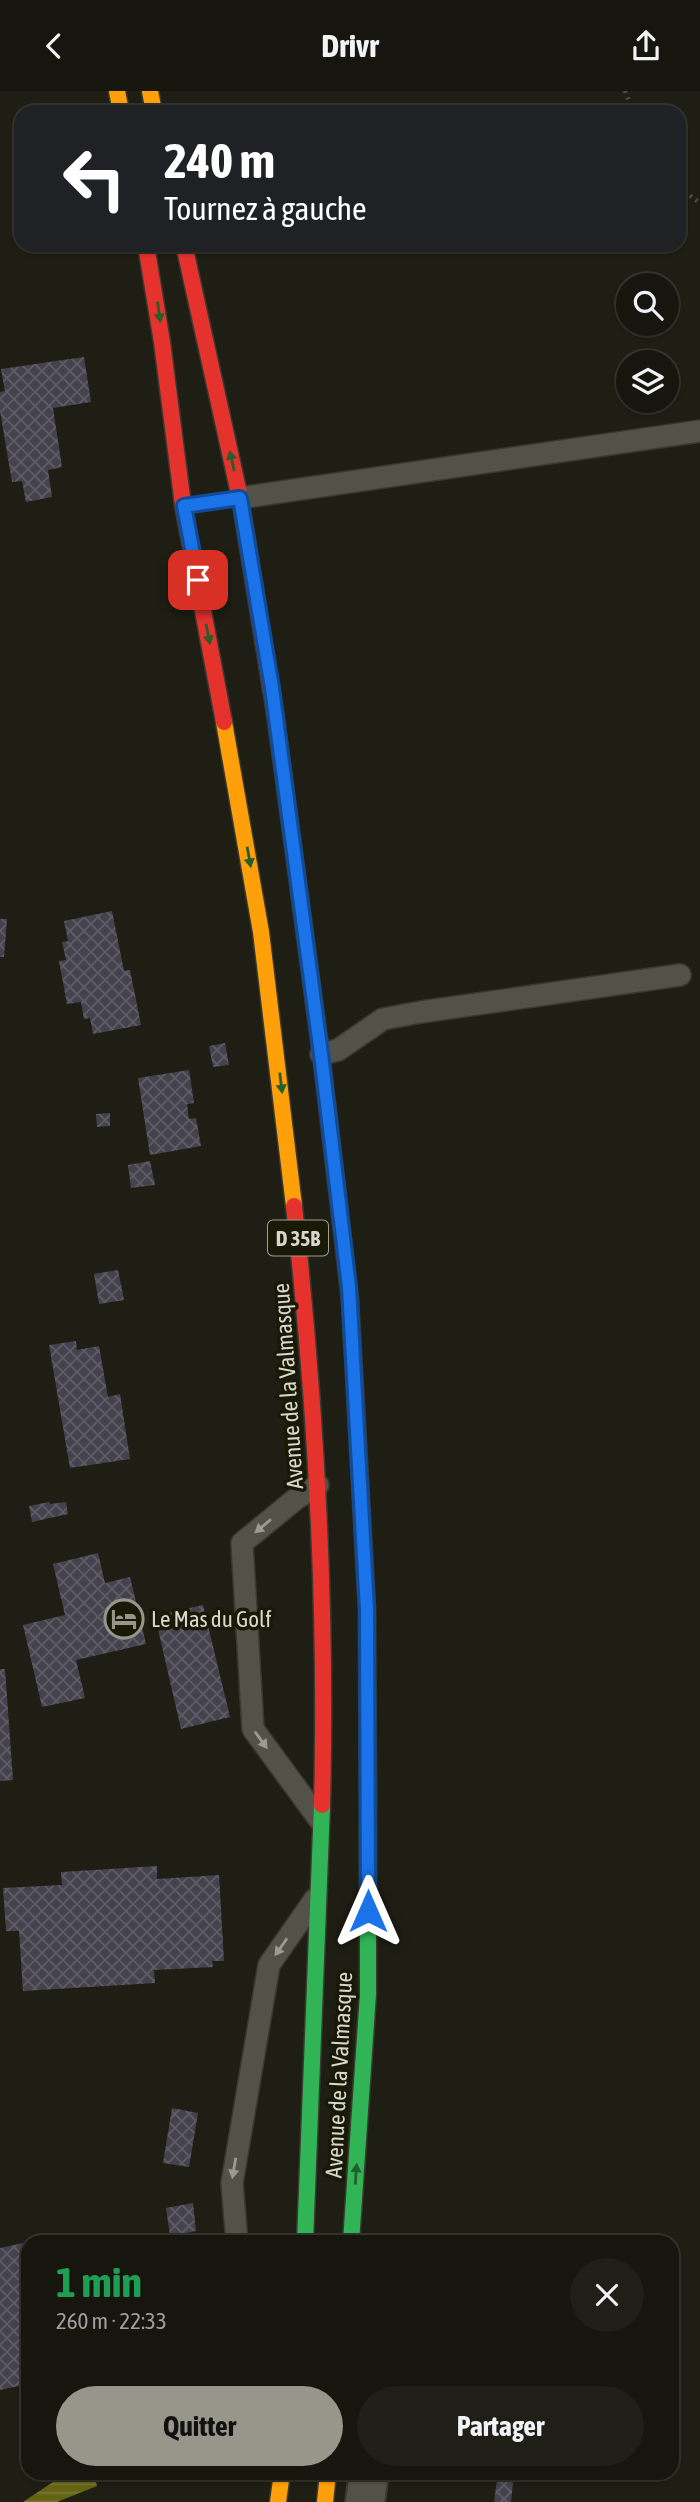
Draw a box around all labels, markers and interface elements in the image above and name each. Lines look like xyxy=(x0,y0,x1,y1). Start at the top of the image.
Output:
icon: back xyxy=(35,27,73,65)
text: Drivr xyxy=(321,27,379,64)
icon: share xyxy=(627,27,665,65)
text: 240 m xyxy=(164,132,275,188)
icon: left xyxy=(49,133,140,224)
text: Tournez à gauche xyxy=(164,190,367,227)
map controls xyxy=(616,273,679,413)
button: search xyxy=(616,273,679,336)
one-way arrow xyxy=(154,301,165,323)
button: layers xyxy=(616,350,679,413)
one-way arrow xyxy=(227,450,238,472)
pin xyxy=(168,550,228,610)
icon: arrive xyxy=(179,561,217,599)
one-way arrow xyxy=(202,623,213,645)
one-way arrow xyxy=(244,846,255,868)
one-way arrow xyxy=(275,1072,286,1094)
road number: D 35B xyxy=(268,1221,328,1255)
street label: Avenue de la Valmasque xyxy=(268,1282,308,1490)
one-way arrow xyxy=(255,1518,273,1533)
hotel icon: Le Mas du Golf xyxy=(103,1598,145,1640)
place label: Le Mas du Golf xyxy=(151,1606,271,1632)
one-way arrow xyxy=(254,1731,268,1749)
position arrow xyxy=(331,1874,405,1948)
one-way arrow xyxy=(274,1938,288,1956)
street label: Avenue de la Valmasque xyxy=(321,1971,357,2179)
one-way arrow xyxy=(228,2157,239,2179)
one-way arrow xyxy=(350,2162,361,2184)
text: 1 min xyxy=(56,2258,142,2306)
button: close xyxy=(570,2258,644,2332)
text: 260 m · 22:33 xyxy=(56,2308,167,2334)
button: Quitter xyxy=(56,2386,343,2466)
button: Partager xyxy=(357,2386,644,2466)

